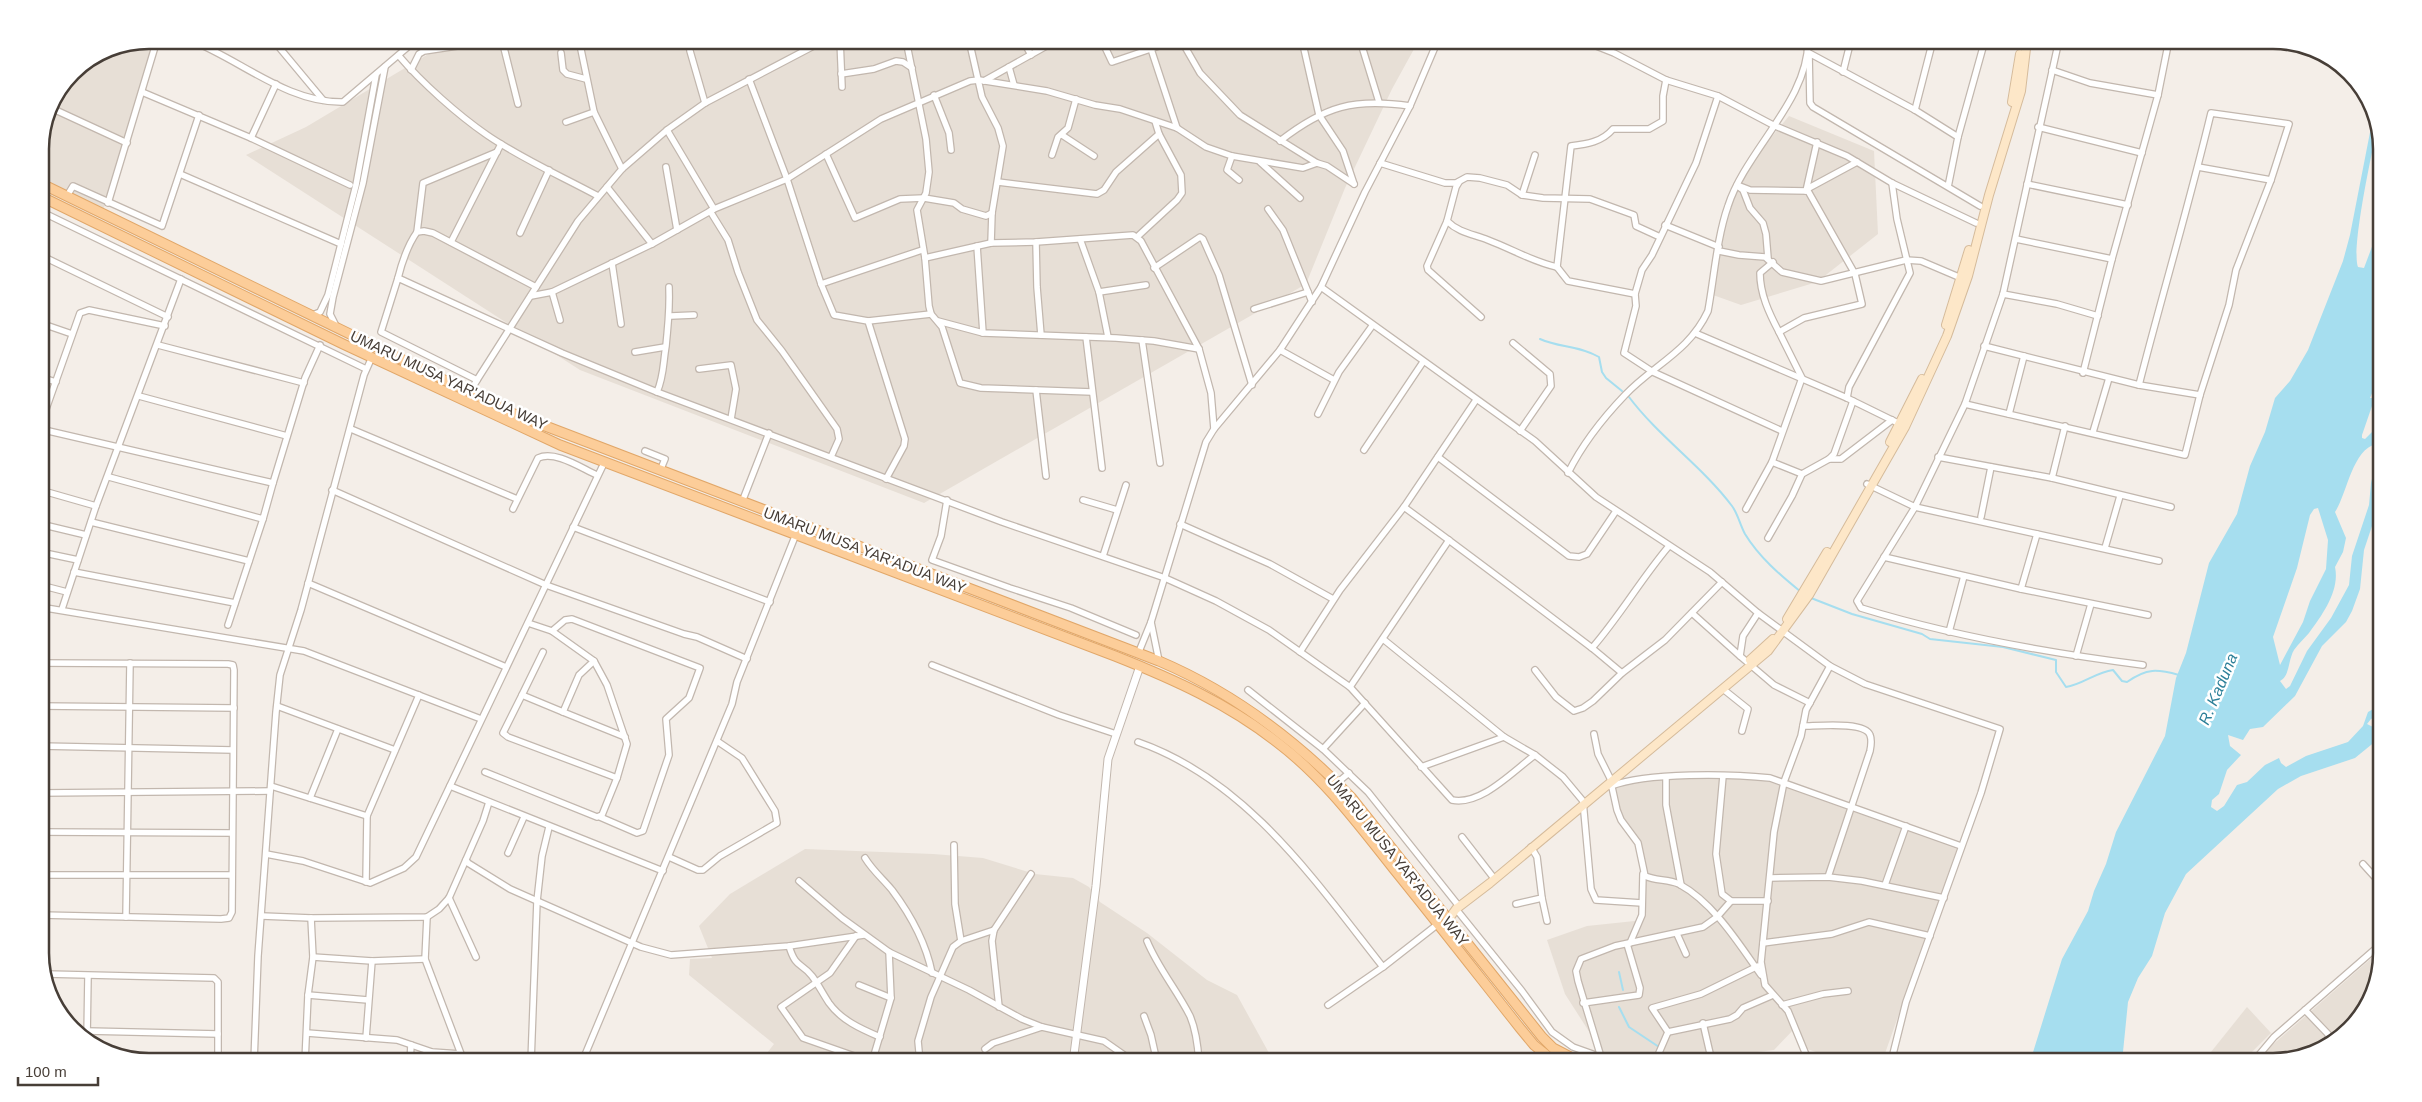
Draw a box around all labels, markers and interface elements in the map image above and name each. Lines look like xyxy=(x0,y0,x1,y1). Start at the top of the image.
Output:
street label: UMARU MUSA YAR'ADUA WAY xyxy=(348,327,550,433)
street label: UMARU MUSA YAR'ADUA WAY xyxy=(761,503,969,597)
water label: R. Kaduna xyxy=(2195,651,2241,727)
street label: UMARU MUSA YAR'ADUA WAY xyxy=(1324,771,1472,949)
scale bar xyxy=(18,1054,98,1086)
text: 100 m xyxy=(25,1063,67,1080)

